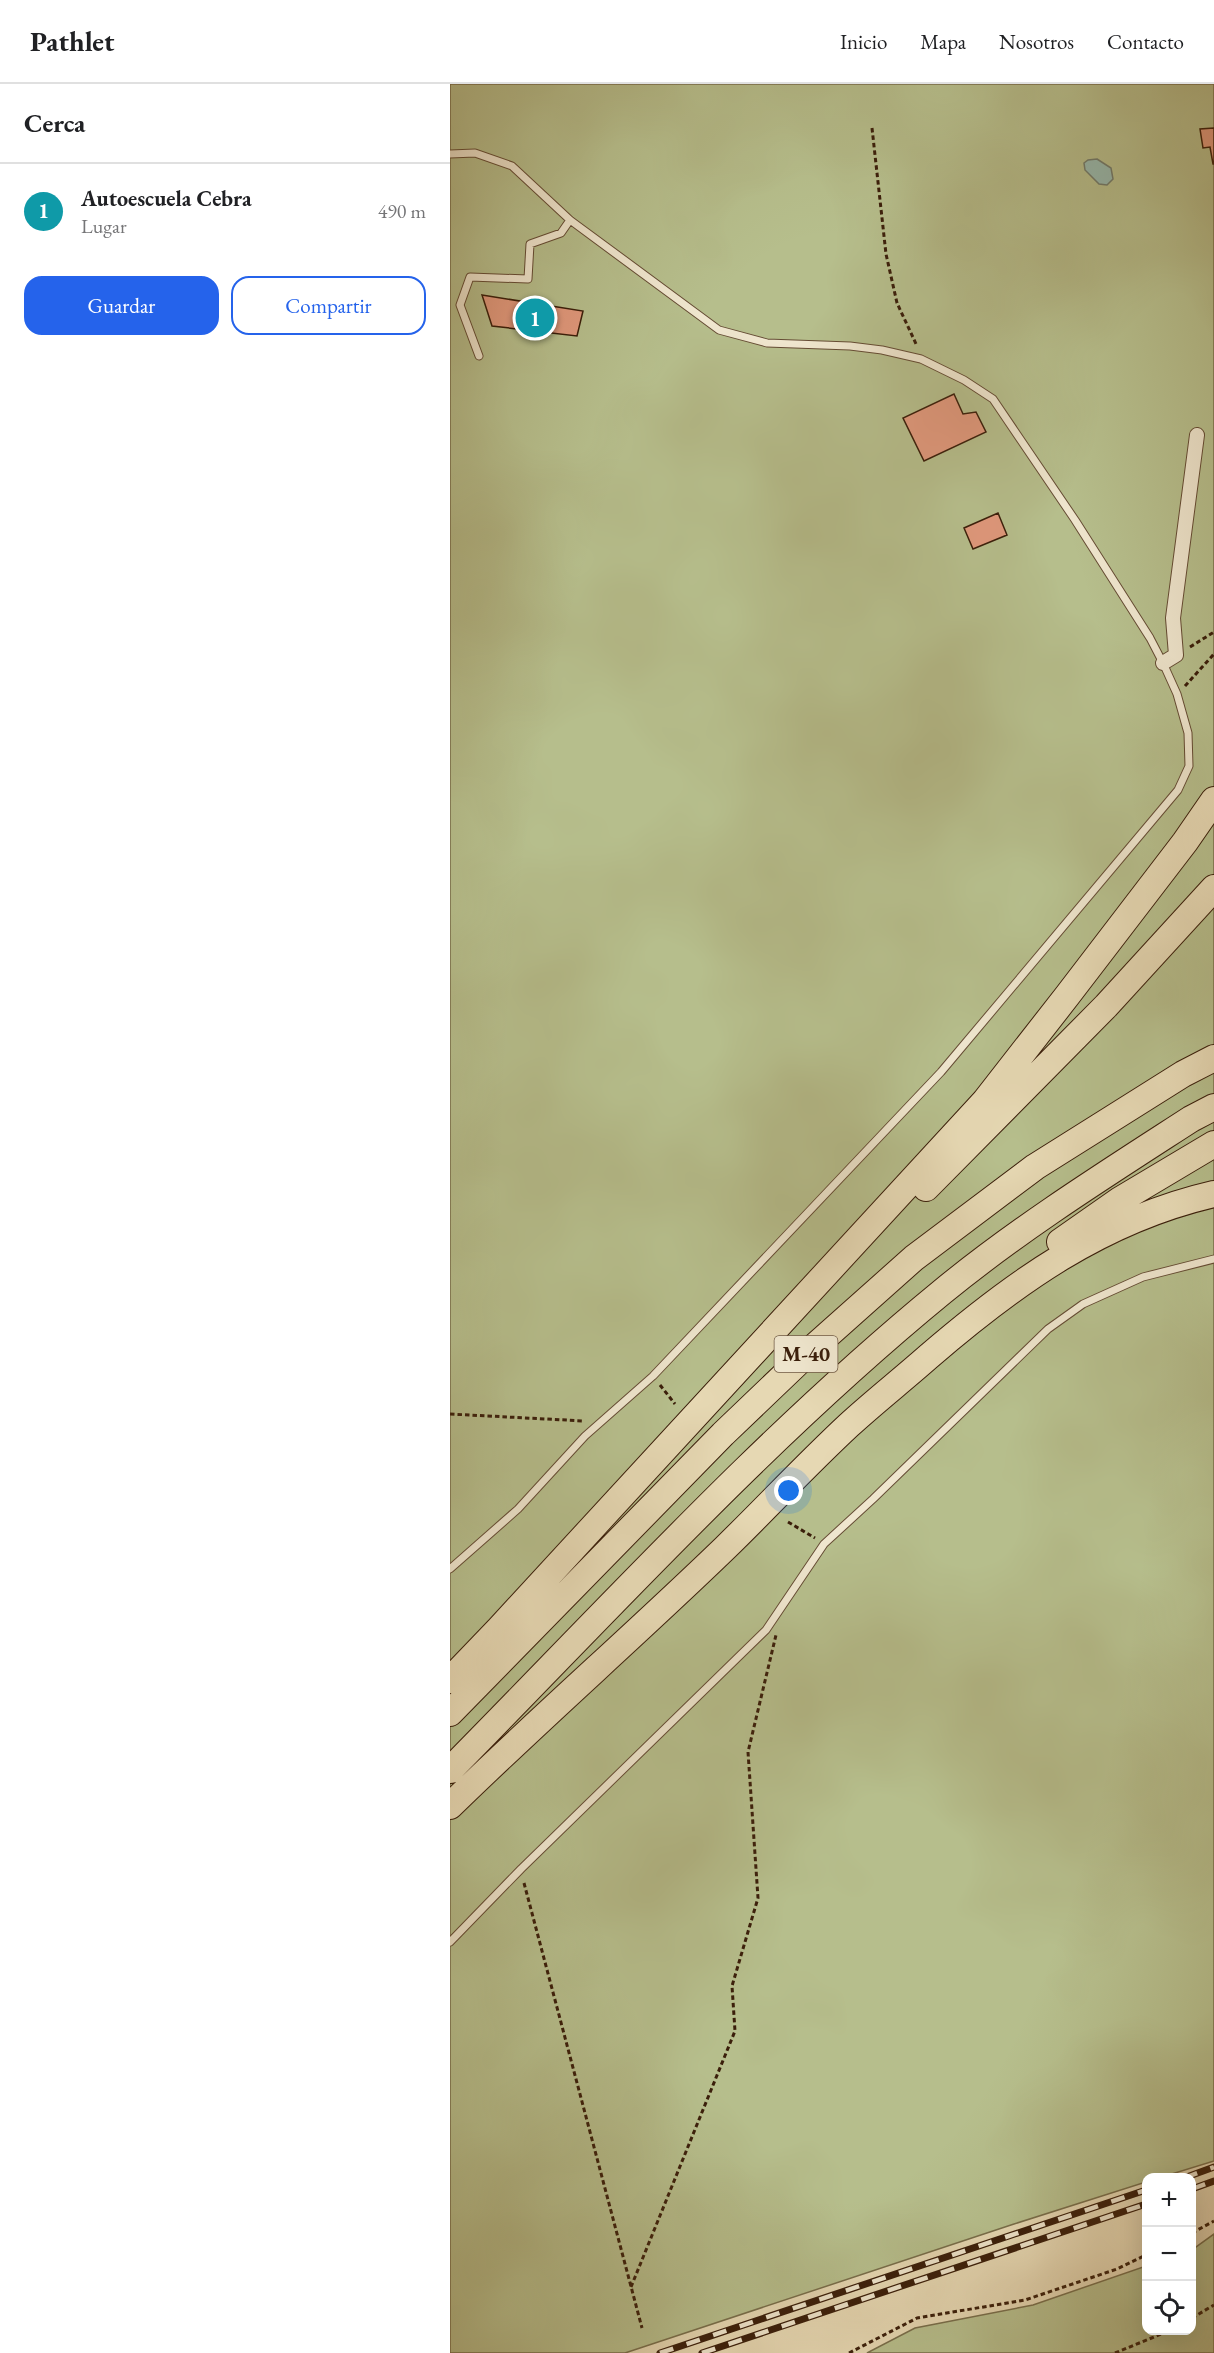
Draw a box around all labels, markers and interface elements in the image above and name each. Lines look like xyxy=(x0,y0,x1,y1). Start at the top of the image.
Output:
text: Pathlet xyxy=(30,23,114,59)
text: Inicio xyxy=(840,28,887,55)
text: Mapa xyxy=(920,28,966,55)
text: Nosotros xyxy=(999,28,1074,55)
text: Contacto xyxy=(1107,28,1184,55)
text: Cerca xyxy=(24,106,85,140)
text: Autoescuela Cebra xyxy=(81,184,252,213)
text: 1 xyxy=(38,198,49,224)
text: 490 m xyxy=(378,198,426,224)
text: Lugar xyxy=(81,213,127,239)
button: Guardar xyxy=(24,276,219,335)
button: Compartir xyxy=(231,276,426,335)
pin: 1 xyxy=(516,296,554,340)
road number: M-40 xyxy=(774,1336,838,1372)
your location xyxy=(774,1476,803,1505)
map controls xyxy=(1142,2173,1196,2335)
button: + xyxy=(1142,2173,1196,2227)
button: − xyxy=(1142,2227,1196,2281)
button: locate xyxy=(1142,2281,1196,2335)

